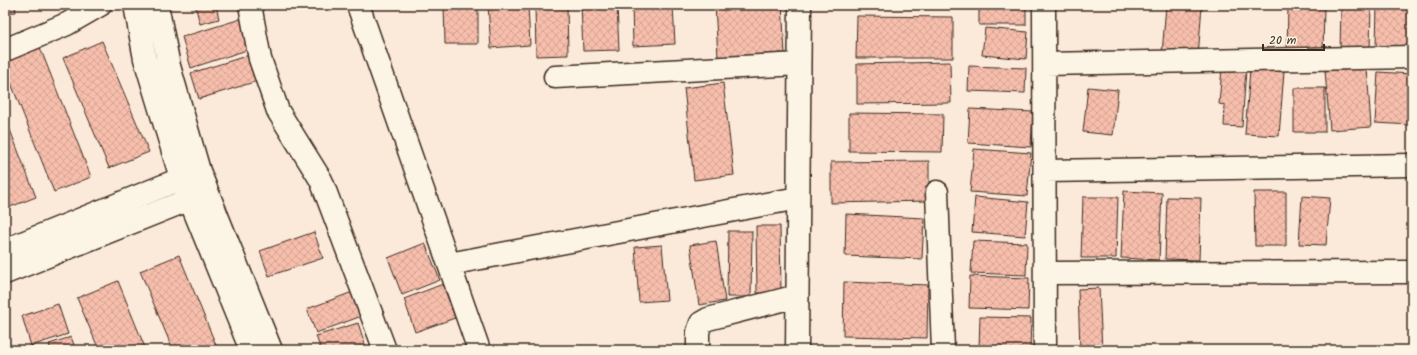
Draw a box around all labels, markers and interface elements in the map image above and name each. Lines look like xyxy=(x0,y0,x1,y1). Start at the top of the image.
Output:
scale bar xyxy=(1263,26,1324,52)
text: 20 m xyxy=(1269,31,1297,50)

